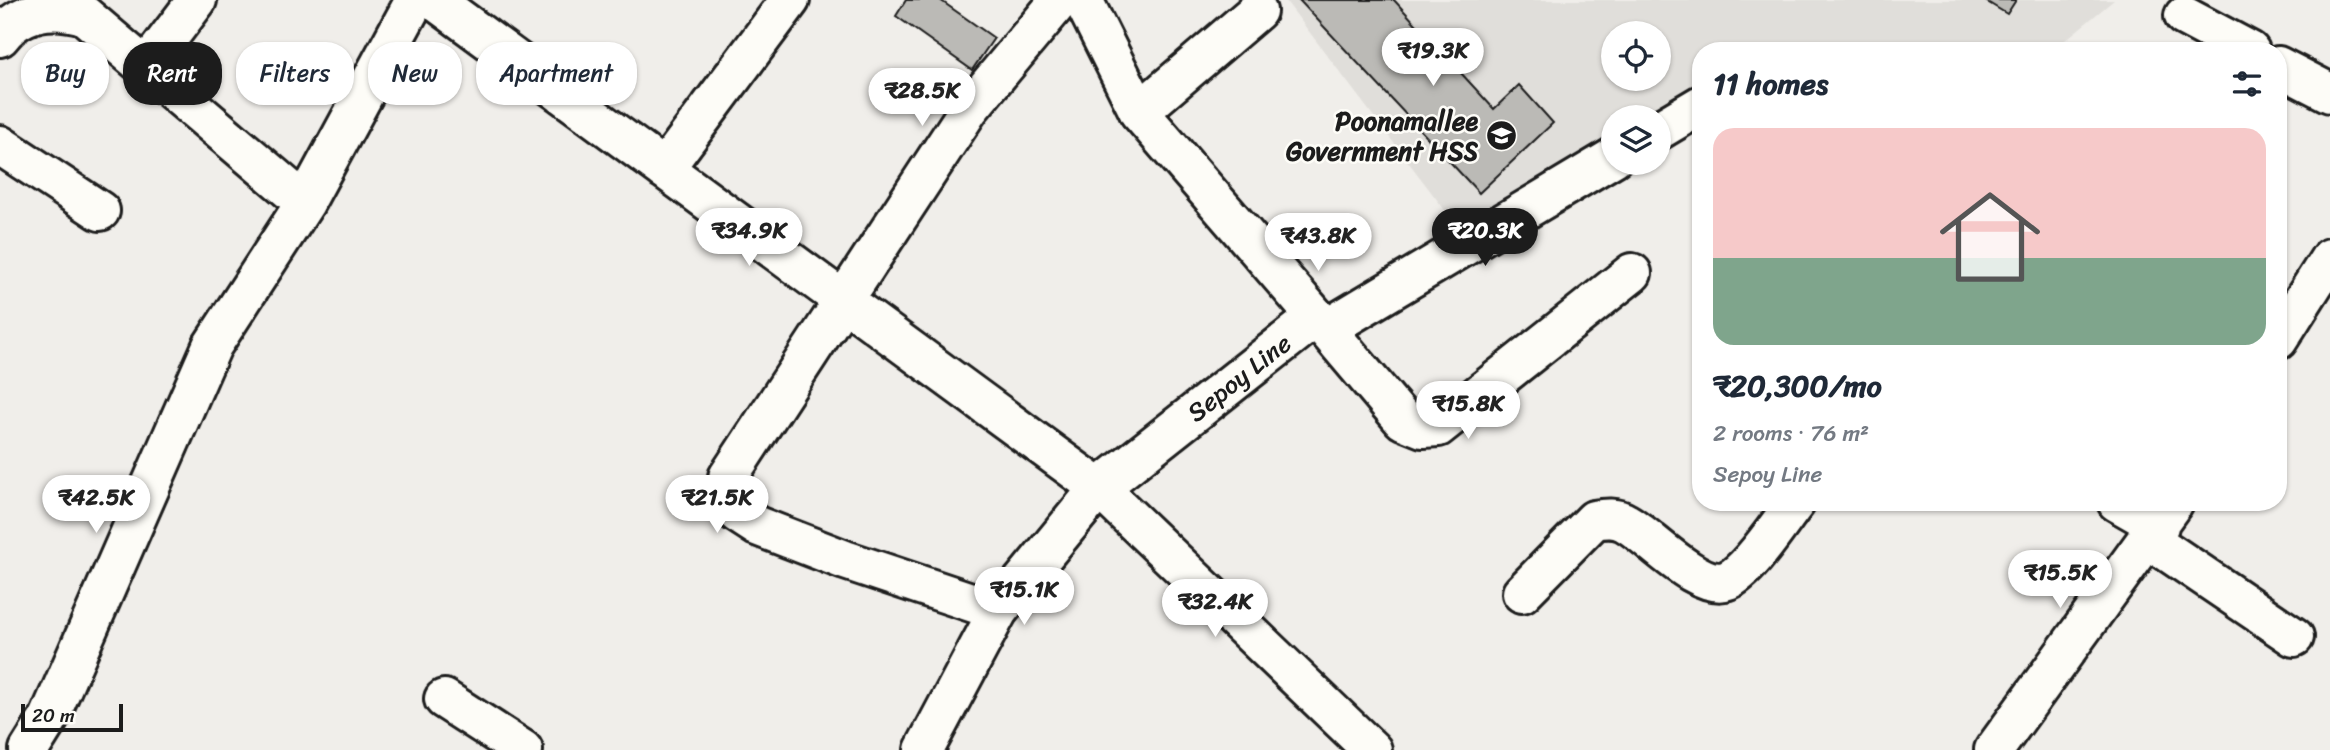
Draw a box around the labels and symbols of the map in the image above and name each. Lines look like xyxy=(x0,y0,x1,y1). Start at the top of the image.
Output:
pin: ₹19.3K xyxy=(1376,28,1490,88)
pin: ₹28.5K xyxy=(865,68,979,128)
place label: Poonamallee Government HSS xyxy=(1286,98,1479,174)
school or university icon: Poonamallee Government HSS xyxy=(1484,119,1518,153)
pin: ₹34.9K xyxy=(692,208,806,268)
pin: ₹20.3K xyxy=(1428,208,1542,268)
pin: ₹43.8K xyxy=(1261,214,1375,273)
street label: Sepoy Line xyxy=(1176,321,1302,434)
pin: ₹15.8K xyxy=(1411,382,1525,441)
pin: ₹42.5K xyxy=(39,476,153,535)
pin: ₹21.5K xyxy=(660,476,774,535)
pin: ₹15.5K xyxy=(2003,550,2117,610)
pin: ₹15.1K xyxy=(967,568,1081,627)
pin: ₹32.4K xyxy=(1158,580,1272,639)
scale bar xyxy=(21,701,122,733)

